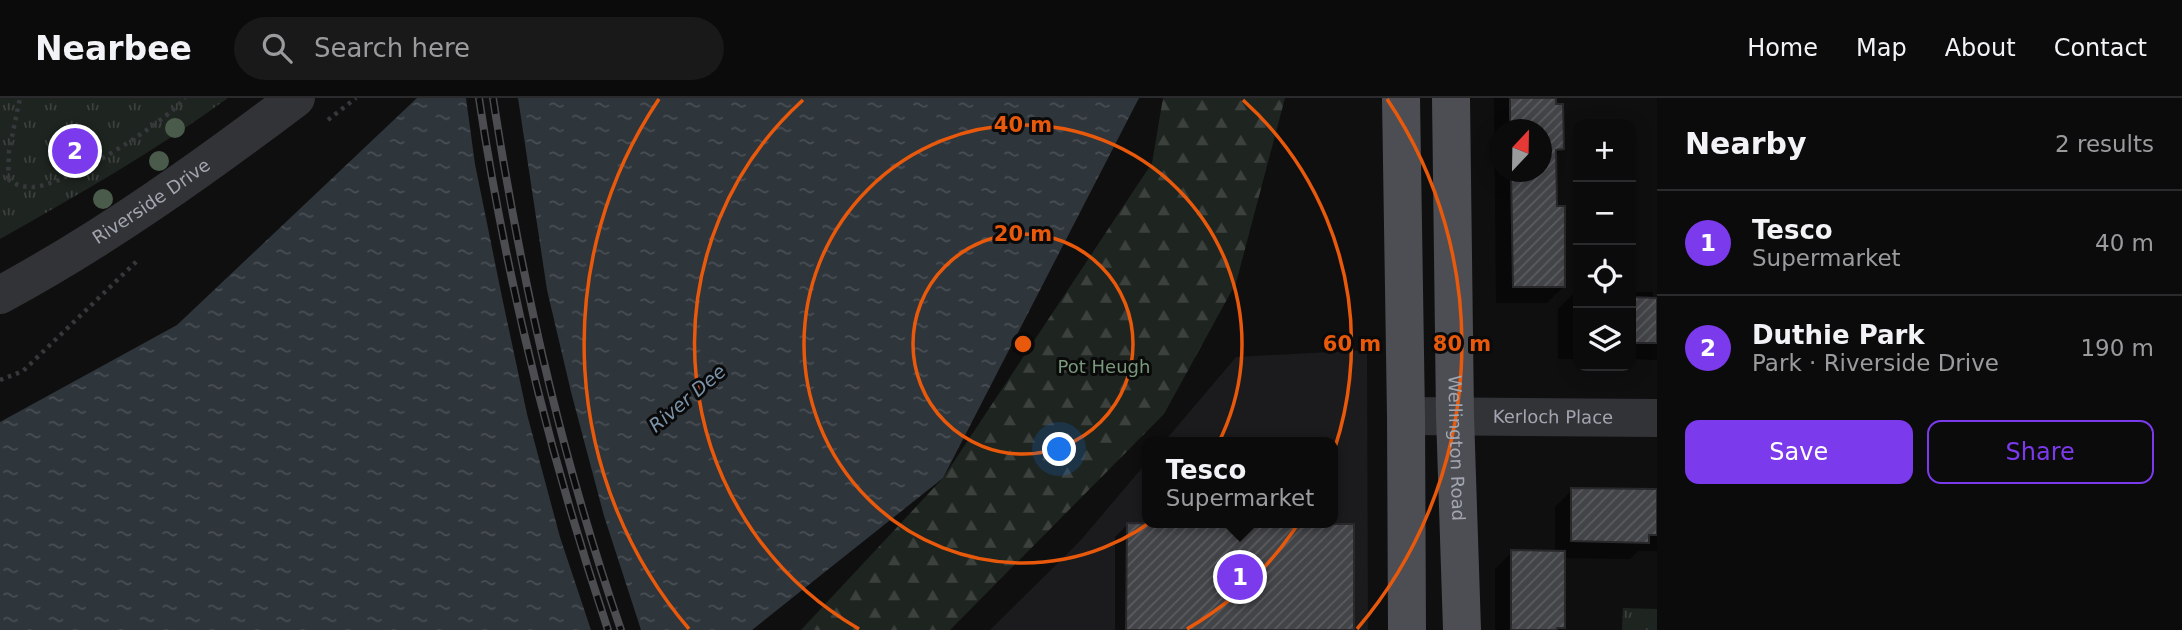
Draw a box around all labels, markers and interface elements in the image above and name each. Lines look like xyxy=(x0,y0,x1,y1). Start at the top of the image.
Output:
search box xyxy=(234,17,724,80)
text: Nearbee xyxy=(35,29,192,68)
icon: search xyxy=(258,29,296,67)
text: Search here xyxy=(314,33,470,63)
text: Home xyxy=(1747,34,1818,62)
text: Map xyxy=(1856,34,1907,62)
text: About xyxy=(1945,34,2016,62)
text: Contact xyxy=(2054,34,2147,62)
text: 40 m xyxy=(994,113,1052,137)
north arrow xyxy=(1489,119,1552,182)
map controls xyxy=(1573,119,1636,371)
button: + xyxy=(1573,119,1636,182)
pin: 2 xyxy=(52,125,98,177)
text: Nearby xyxy=(1685,126,1807,161)
text: 2 results xyxy=(2055,131,2154,157)
street label: Riverside Drive xyxy=(88,154,214,248)
button: − xyxy=(1573,182,1636,245)
text: Tesco xyxy=(1752,215,1833,245)
text: 20 m xyxy=(994,222,1052,246)
text: 1 xyxy=(1700,230,1716,256)
text: 40 m xyxy=(2095,230,2154,256)
button: locate xyxy=(1573,245,1636,308)
text: Supermarket xyxy=(1752,245,1901,271)
button: layers xyxy=(1573,308,1636,371)
text: Duthie Park xyxy=(1752,320,1925,350)
centre of rings xyxy=(1011,332,1035,356)
text: 60 m xyxy=(1323,332,1381,356)
text: 80 m xyxy=(1433,332,1491,356)
text: 2 xyxy=(1700,335,1716,361)
text: 190 m xyxy=(2080,335,2154,361)
text: Park · Riverside Drive xyxy=(1752,350,1999,376)
park label: Pot Heugh xyxy=(1058,356,1150,377)
water label: River Dee xyxy=(644,360,730,436)
street label: Wellington Road xyxy=(1444,375,1469,521)
street label: Kerloch Place xyxy=(1493,406,1613,428)
button: Save xyxy=(1685,420,1913,484)
button: Share xyxy=(1927,420,2154,484)
your location xyxy=(1042,432,1076,466)
popup xyxy=(1142,437,1338,528)
text: Tesco xyxy=(1166,455,1246,485)
text: Supermarket xyxy=(1166,485,1314,511)
pin: 1 xyxy=(1217,551,1263,603)

